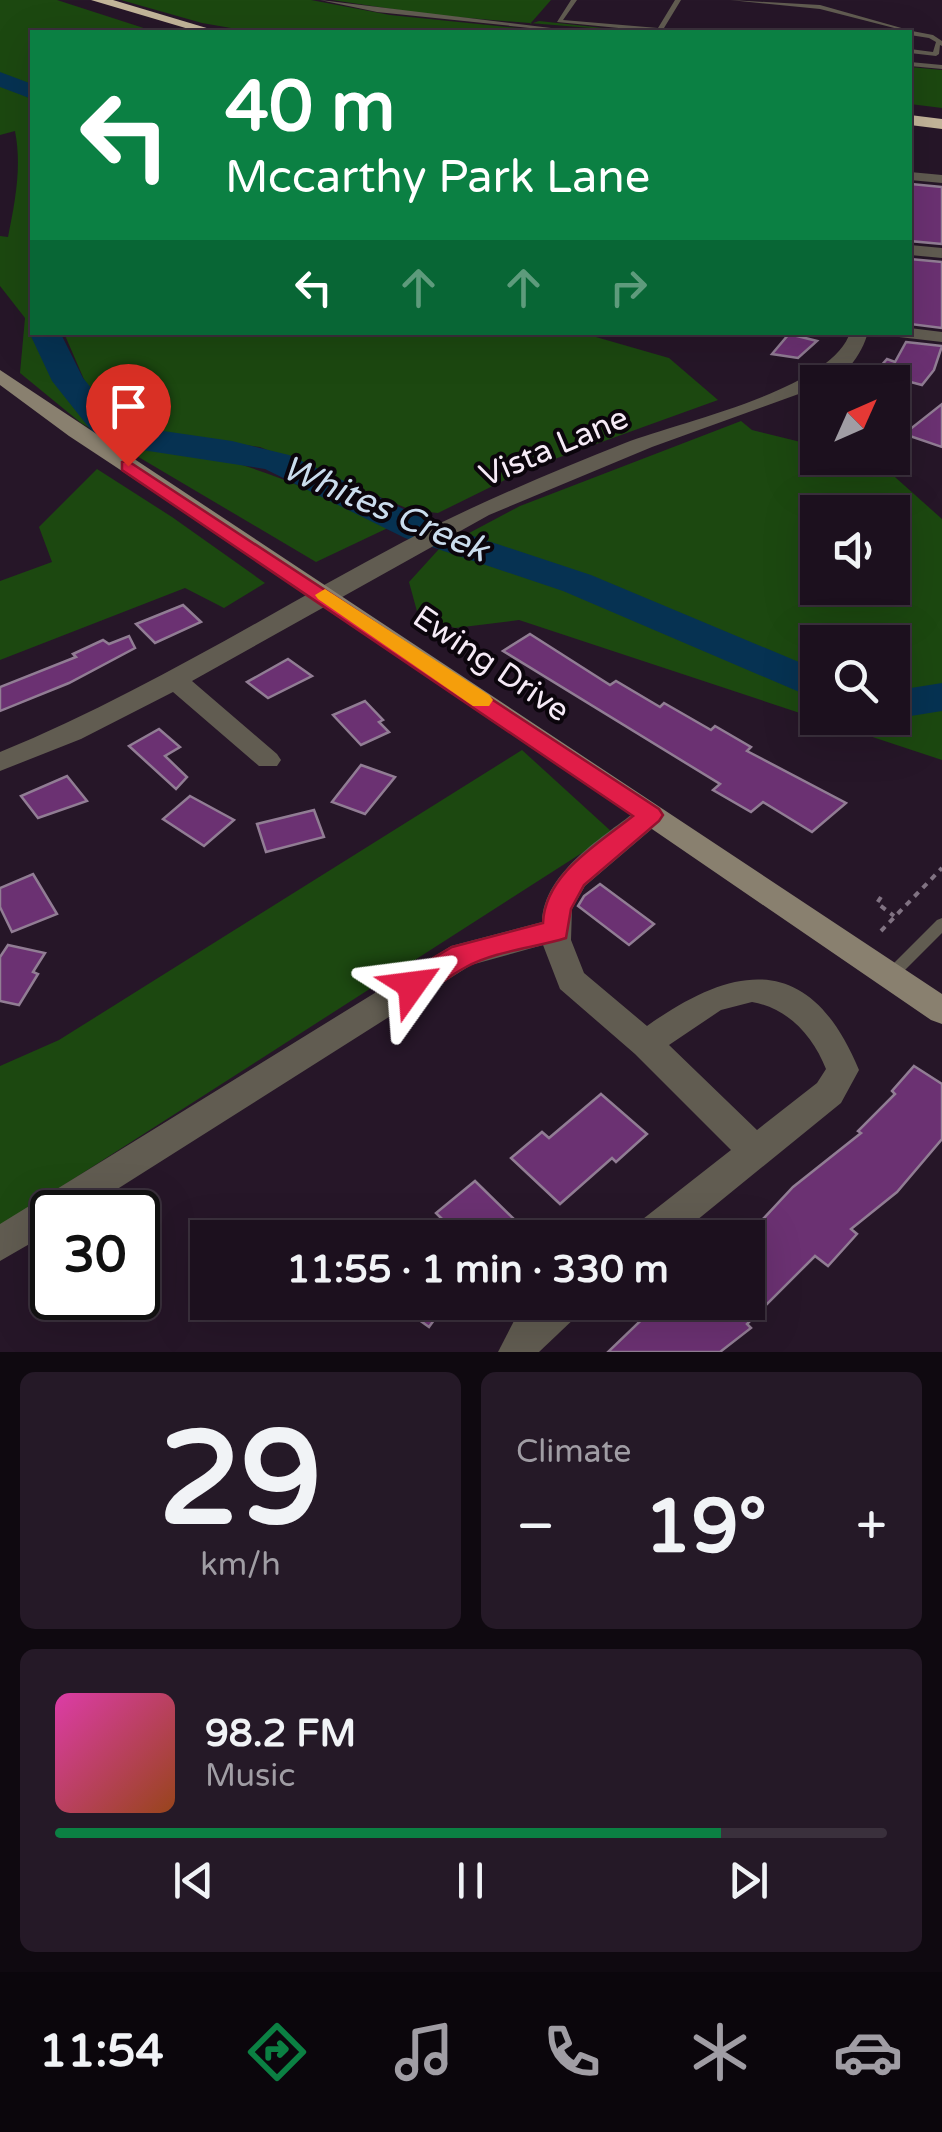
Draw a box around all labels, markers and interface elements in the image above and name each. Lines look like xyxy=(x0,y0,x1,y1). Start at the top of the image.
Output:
text: 40 m xyxy=(225,66,395,150)
icon: left xyxy=(60,70,190,200)
text: Mccarthy Park Lane xyxy=(225,151,650,205)
icon: left xyxy=(286,260,341,315)
icon: ahead xyxy=(391,260,446,315)
icon: ahead xyxy=(496,260,551,315)
icon: right xyxy=(601,260,656,315)
pin xyxy=(86,364,171,467)
north arrow xyxy=(800,365,910,475)
map controls xyxy=(800,365,910,735)
icon: arrive xyxy=(101,379,156,434)
street label: Vista Lane xyxy=(474,399,634,495)
water label: Whites Creek xyxy=(276,447,497,572)
button: sound xyxy=(800,495,910,605)
street label: Ewing Drive xyxy=(406,598,576,730)
button: search xyxy=(800,625,910,735)
position arrow xyxy=(360,933,464,1037)
speed limit sign: 30 xyxy=(30,1190,160,1320)
text: 11:55 · 1 min · 330 m xyxy=(286,1247,669,1293)
text: 29 xyxy=(159,1403,322,1559)
text: Climate xyxy=(516,1433,631,1471)
text: 19° xyxy=(644,1482,767,1572)
text: − xyxy=(516,1494,555,1560)
text: + xyxy=(856,1494,887,1560)
text: km/h xyxy=(200,1546,281,1584)
text: 98.2 FM xyxy=(205,1711,356,1757)
text: Music xyxy=(205,1757,295,1795)
icon: previous xyxy=(166,1853,221,1908)
icon: pause xyxy=(443,1853,498,1908)
icon: next xyxy=(721,1853,776,1908)
icon: directions xyxy=(242,2017,312,2087)
icon: music xyxy=(389,2017,459,2087)
icon: phone xyxy=(537,2017,607,2087)
icon: climate xyxy=(685,2017,755,2087)
icon: car xyxy=(833,2017,903,2087)
text: 11:54 xyxy=(39,2025,164,2079)

